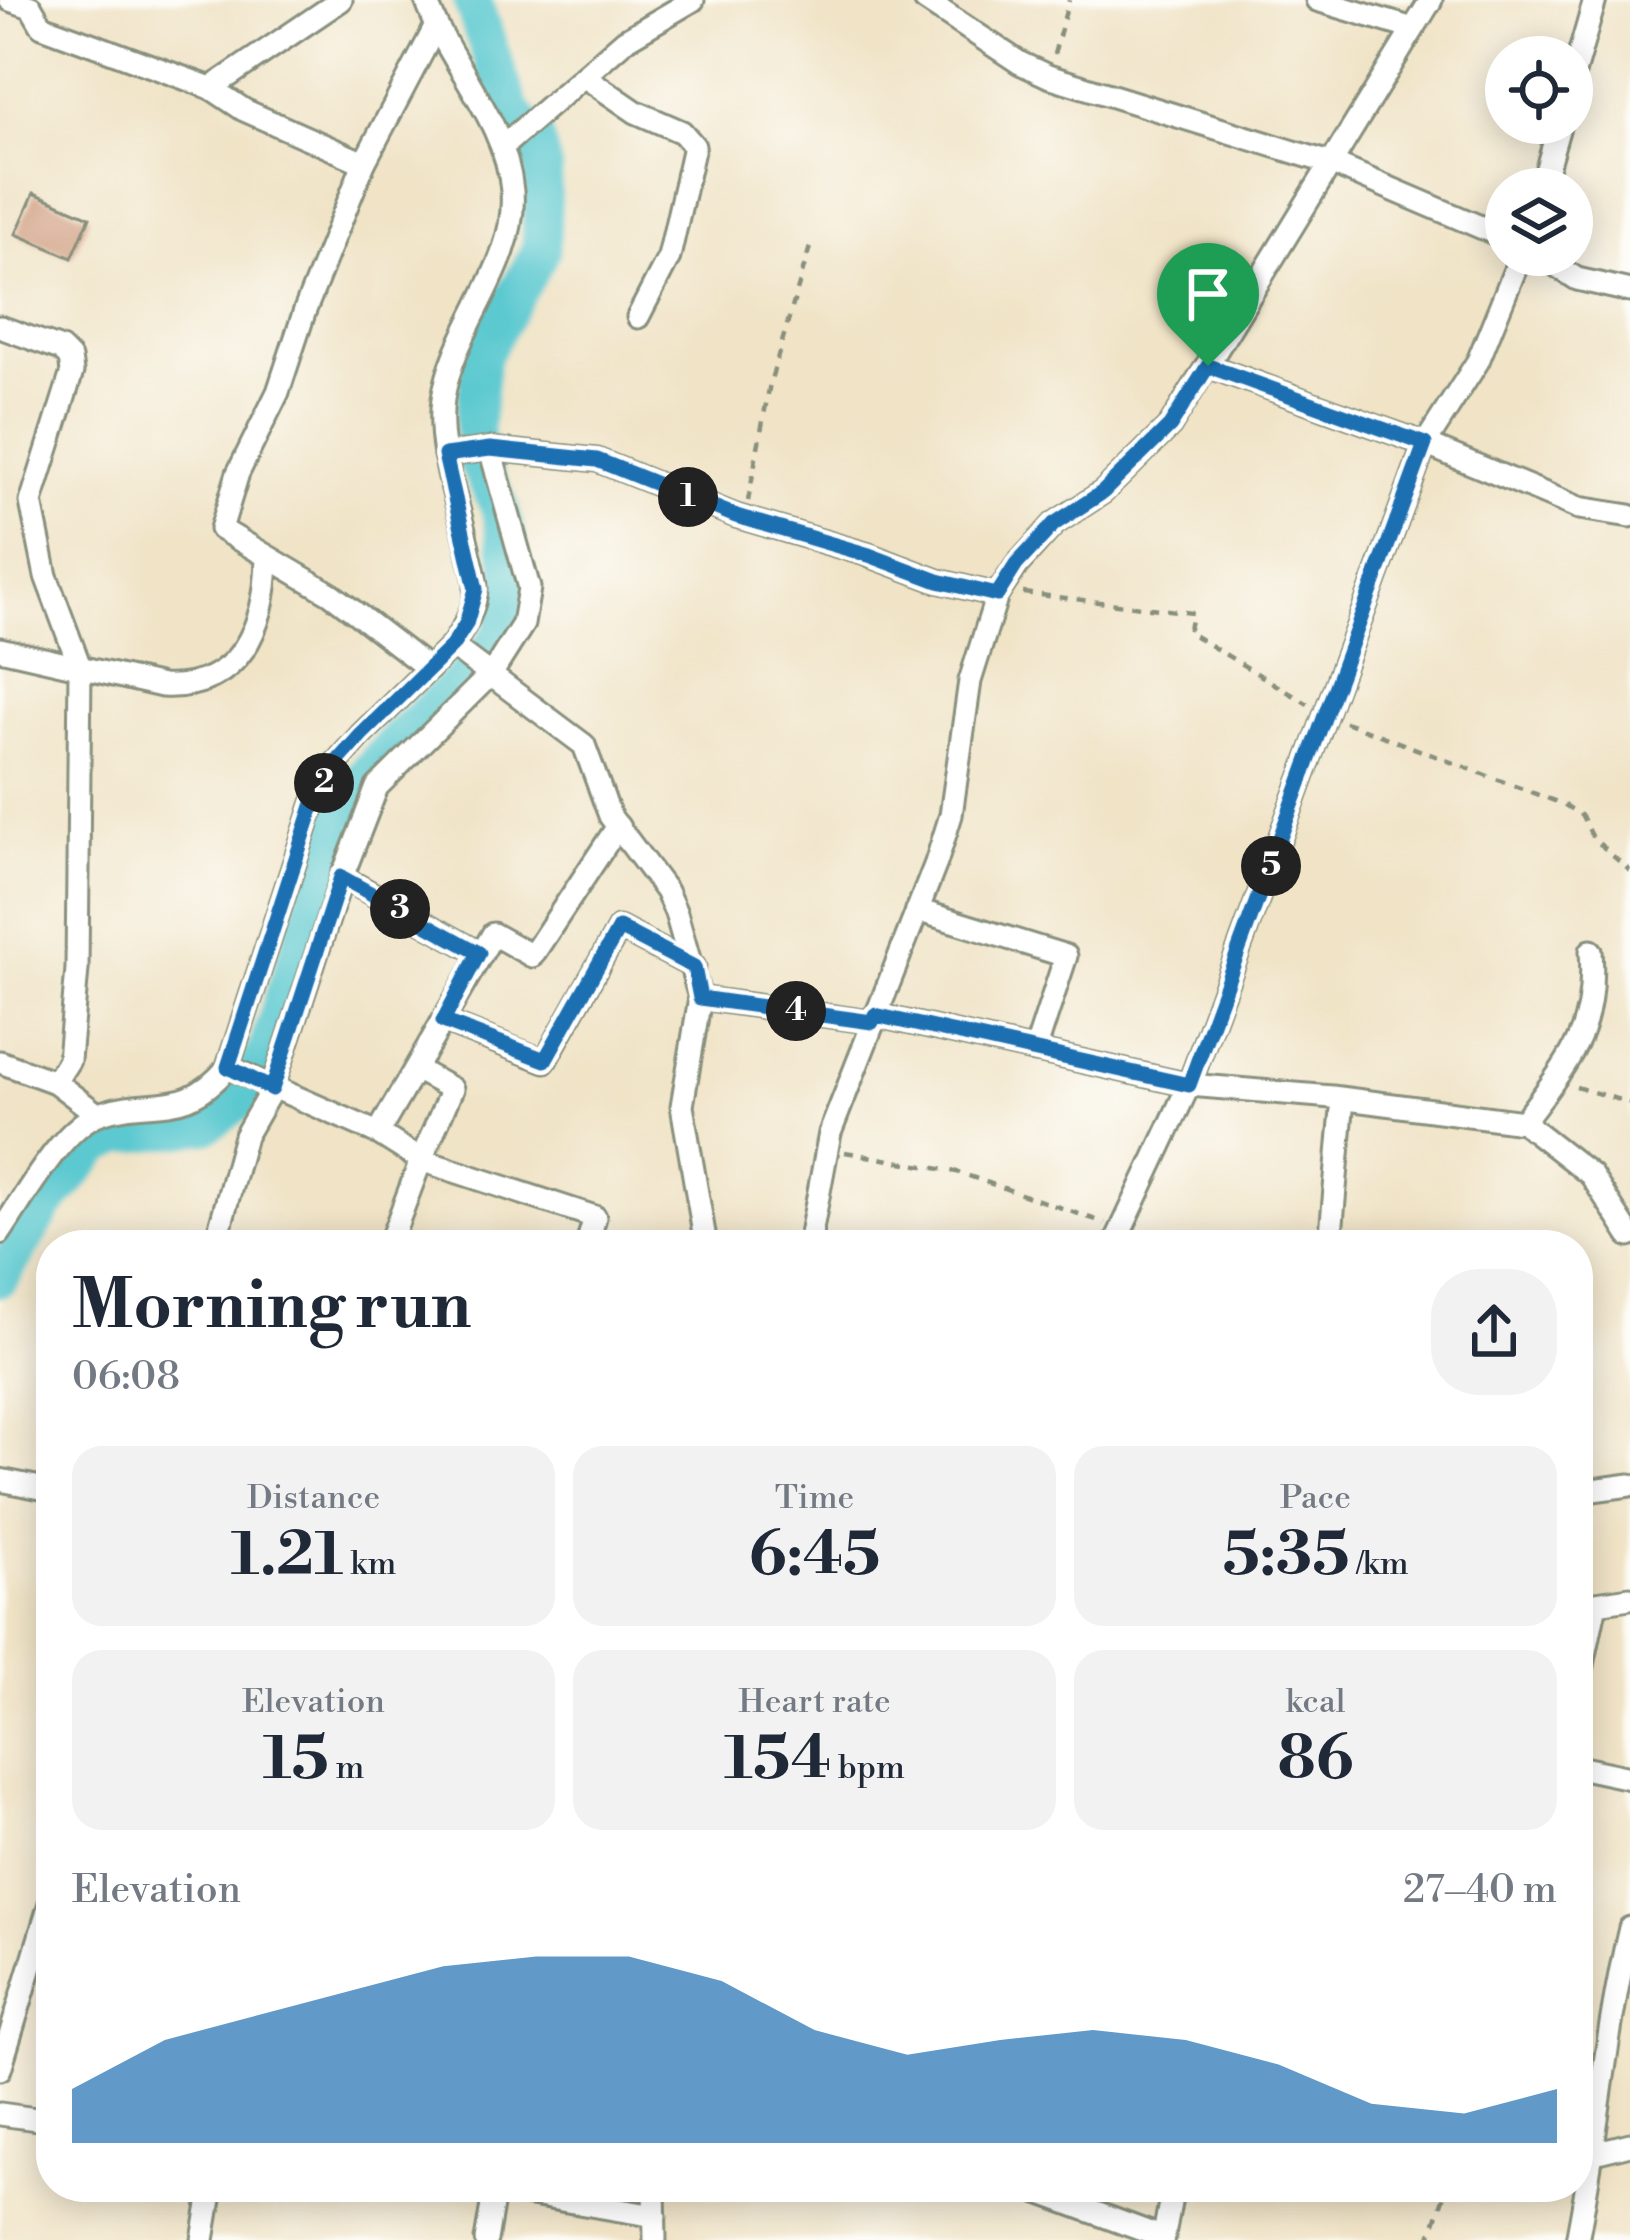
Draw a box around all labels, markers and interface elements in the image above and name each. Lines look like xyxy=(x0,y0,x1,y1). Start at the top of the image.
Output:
map controls xyxy=(1485,36,1593,276)
button: locate xyxy=(1485,36,1593,144)
button: layers xyxy=(1485,168,1593,276)
pin xyxy=(1157,243,1259,366)
icon: arrive xyxy=(1175,261,1241,327)
pin: 1 xyxy=(658,467,718,527)
text: 1 xyxy=(680,476,696,517)
pin: 2 xyxy=(294,753,354,813)
text: 2 xyxy=(314,762,334,803)
pin: 5 xyxy=(1241,836,1301,896)
text: 5 xyxy=(1261,845,1281,886)
pin: 3 xyxy=(370,879,430,939)
text: 3 xyxy=(390,888,410,929)
pin: 4 xyxy=(766,981,826,1041)
text: 4 xyxy=(785,990,807,1031)
text: Morning run xyxy=(72,1266,471,1349)
button: share xyxy=(1431,1269,1557,1395)
text: 06:08 xyxy=(72,1353,180,1402)
text: Distance xyxy=(247,1478,380,1519)
text: Time xyxy=(775,1478,854,1519)
text: Pace xyxy=(1280,1478,1351,1519)
text: 1.21 xyxy=(231,1519,343,1594)
text: 6:45 xyxy=(749,1519,880,1594)
text: 5:35 xyxy=(1222,1519,1349,1594)
text: km xyxy=(343,1544,396,1585)
text: /km xyxy=(1349,1544,1409,1585)
text: Elevation xyxy=(242,1682,385,1723)
text: Heart rate xyxy=(738,1682,891,1723)
text: kcal xyxy=(1286,1682,1345,1723)
text: 15 xyxy=(263,1723,329,1798)
text: 154 xyxy=(724,1723,831,1798)
text: 86 xyxy=(1277,1723,1354,1798)
text: m xyxy=(329,1748,364,1789)
text: bpm xyxy=(831,1748,905,1789)
text: Elevation xyxy=(72,1866,241,1915)
text: 27–40 m xyxy=(1403,1866,1557,1915)

